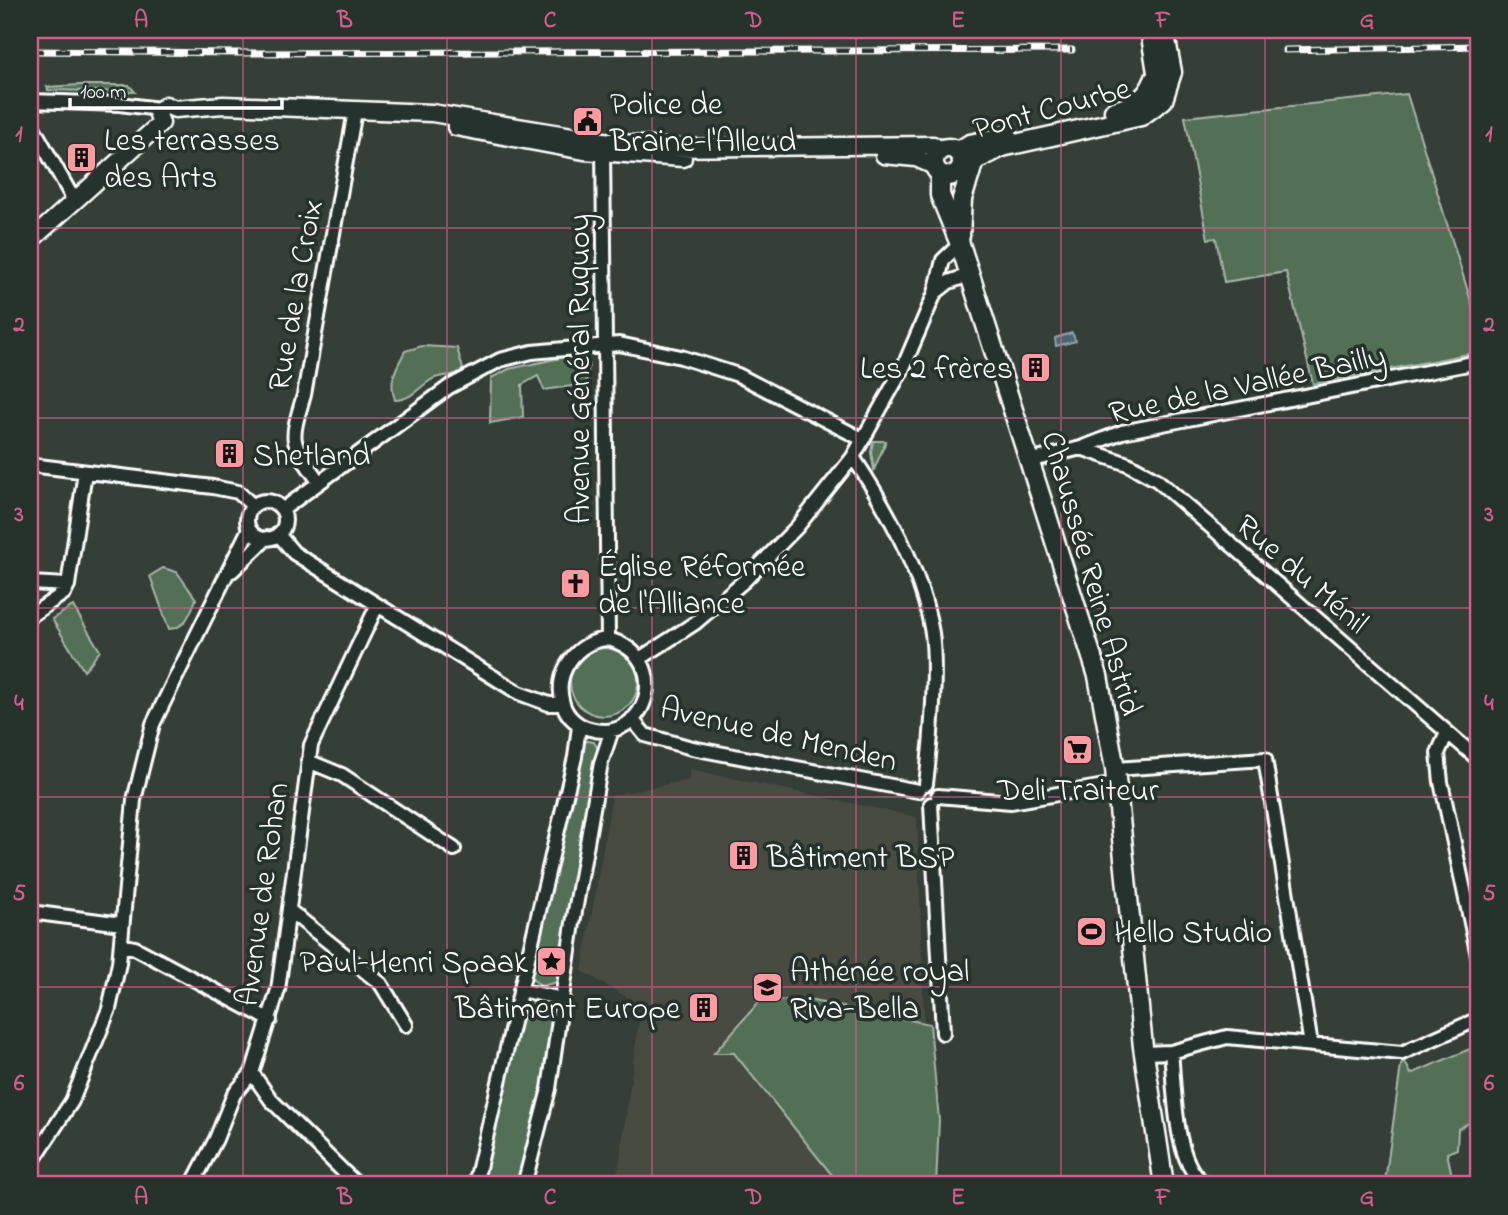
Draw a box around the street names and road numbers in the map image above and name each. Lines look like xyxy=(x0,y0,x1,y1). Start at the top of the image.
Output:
street label: Pont Courbe xyxy=(968,67,1137,154)
street label: Rue de la Croix xyxy=(258,196,337,395)
street label: Avenue Général Ruquoy xyxy=(558,214,605,524)
street label: Rue de la Vallée Bailly xyxy=(1105,334,1391,439)
street label: Chaussée Reine Astrid xyxy=(1027,426,1153,722)
street label: Rue du Ménil xyxy=(1224,504,1378,647)
street label: Avenue de Menden xyxy=(655,686,901,786)
street label: Avenue de Rohan xyxy=(225,779,303,1009)

